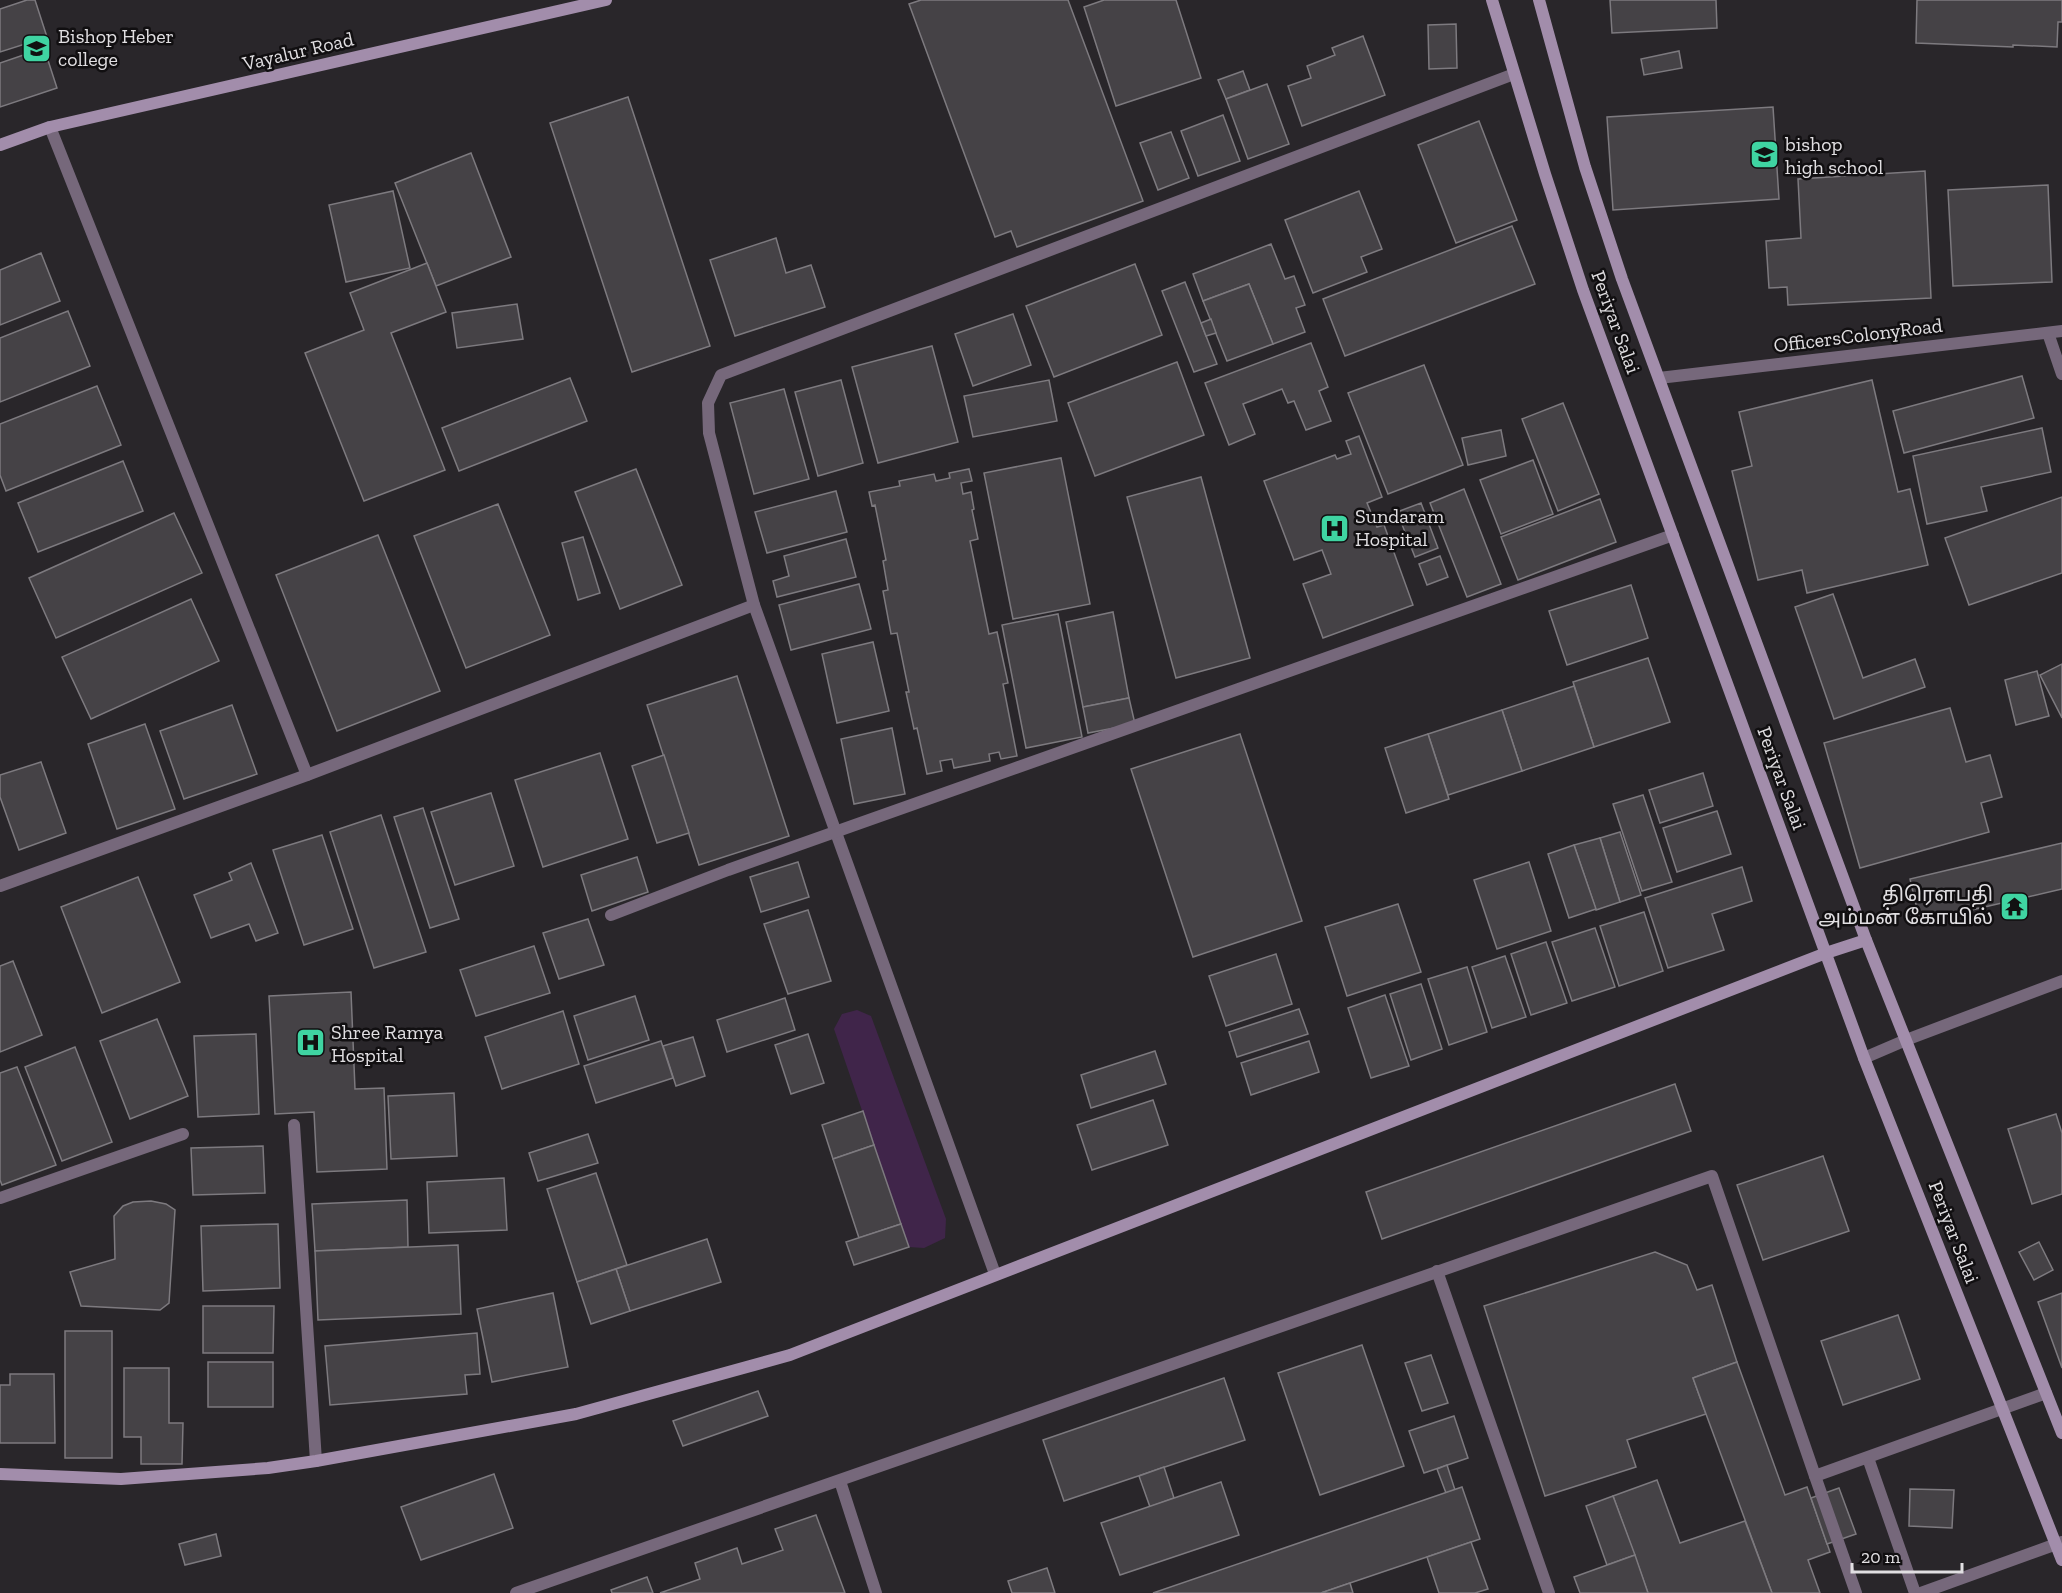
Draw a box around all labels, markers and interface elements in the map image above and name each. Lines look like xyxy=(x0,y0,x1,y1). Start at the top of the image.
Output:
place label: Bishop Heber college xyxy=(58,24,174,71)
street label: Vayalur Road xyxy=(239,27,356,76)
school or university icon: Bishop Heber college xyxy=(21,32,53,64)
place label: bishop high school xyxy=(1784,132,1883,179)
school or university icon: bishop high school xyxy=(1748,139,1780,171)
street label: Periyar Salai xyxy=(1586,267,1646,377)
street label: OfficersColonyRoad xyxy=(1772,313,1944,357)
place label: Sundaram Hospital xyxy=(1355,504,1445,551)
hospital icon: Sundaram Hospital xyxy=(1318,512,1350,544)
street label: Periyar Salai xyxy=(1752,723,1812,833)
place label: திரௌபதி அம்மன் கோயில் xyxy=(1819,882,1993,929)
temple icon: திரௌபதி அம்மன் கோயில் xyxy=(1998,890,2030,922)
place label: Shree Ramya Hospital xyxy=(331,1020,444,1067)
hospital icon: Shree Ramya Hospital xyxy=(294,1027,326,1059)
street label: Periyar Salai xyxy=(1924,1177,1985,1287)
scale bar xyxy=(1852,1536,1962,1574)
text: 20 m xyxy=(1861,1546,1901,1568)

